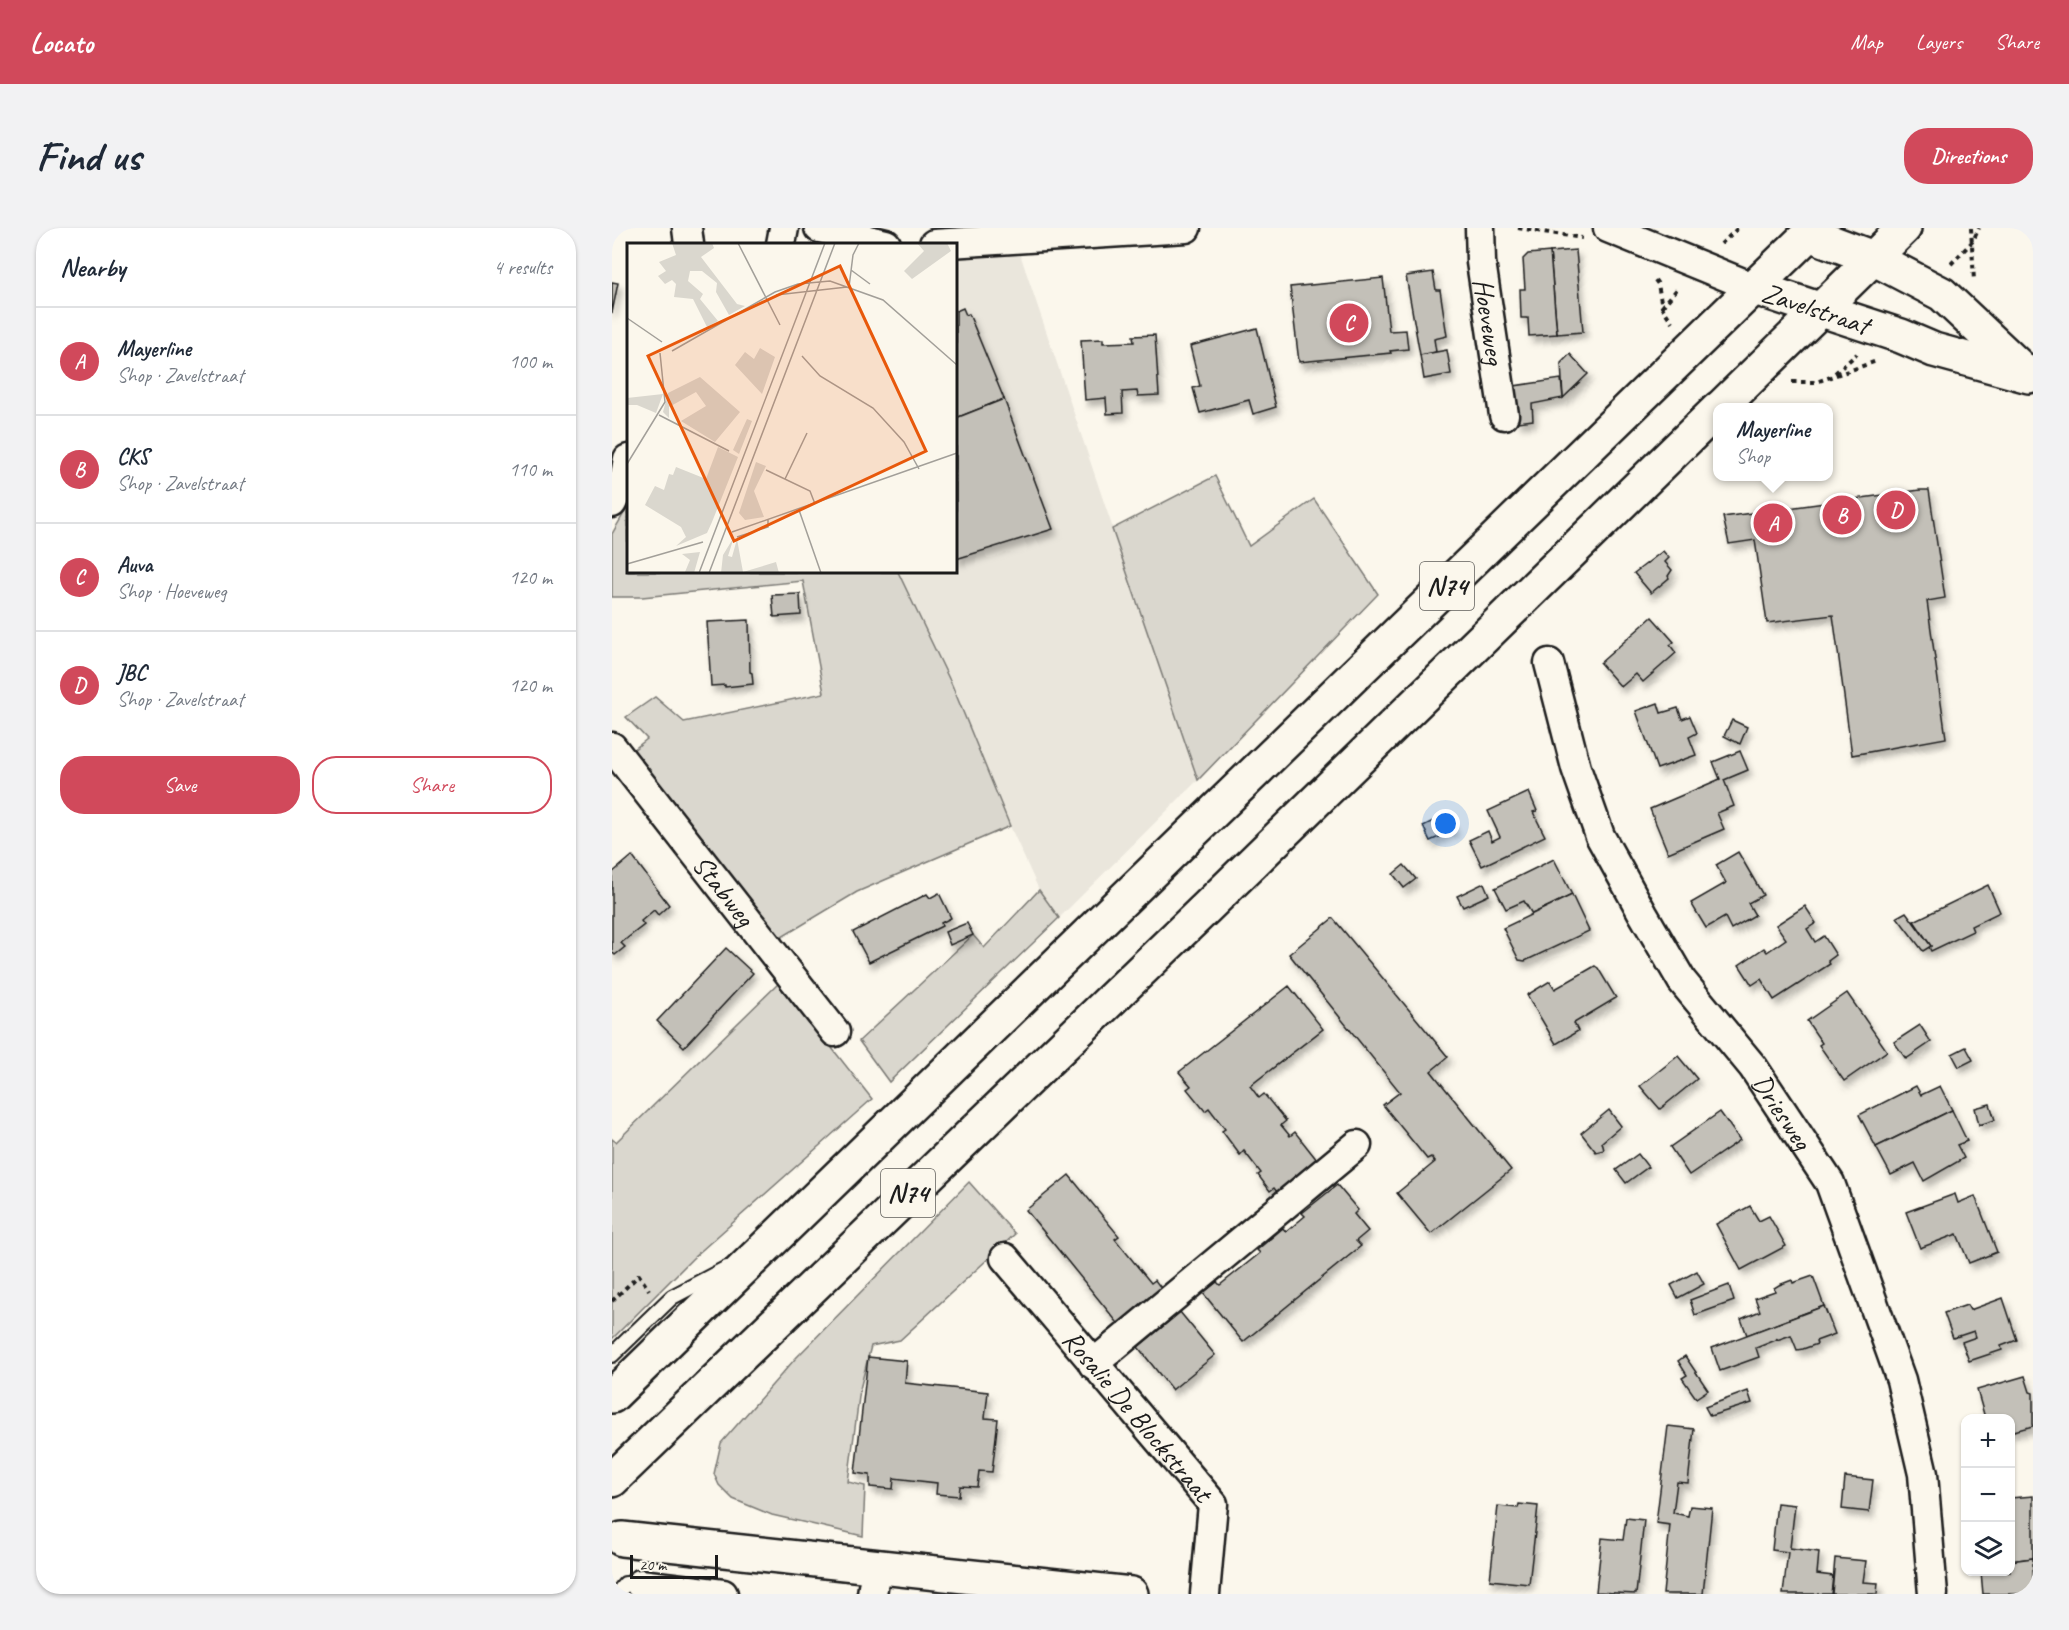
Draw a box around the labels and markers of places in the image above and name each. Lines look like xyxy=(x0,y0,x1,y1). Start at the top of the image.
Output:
pin: C xyxy=(1330,300,1368,346)
pin: D xyxy=(1876,488,1916,532)
pin: B xyxy=(1822,492,1862,538)
pin: A xyxy=(1754,500,1792,546)

